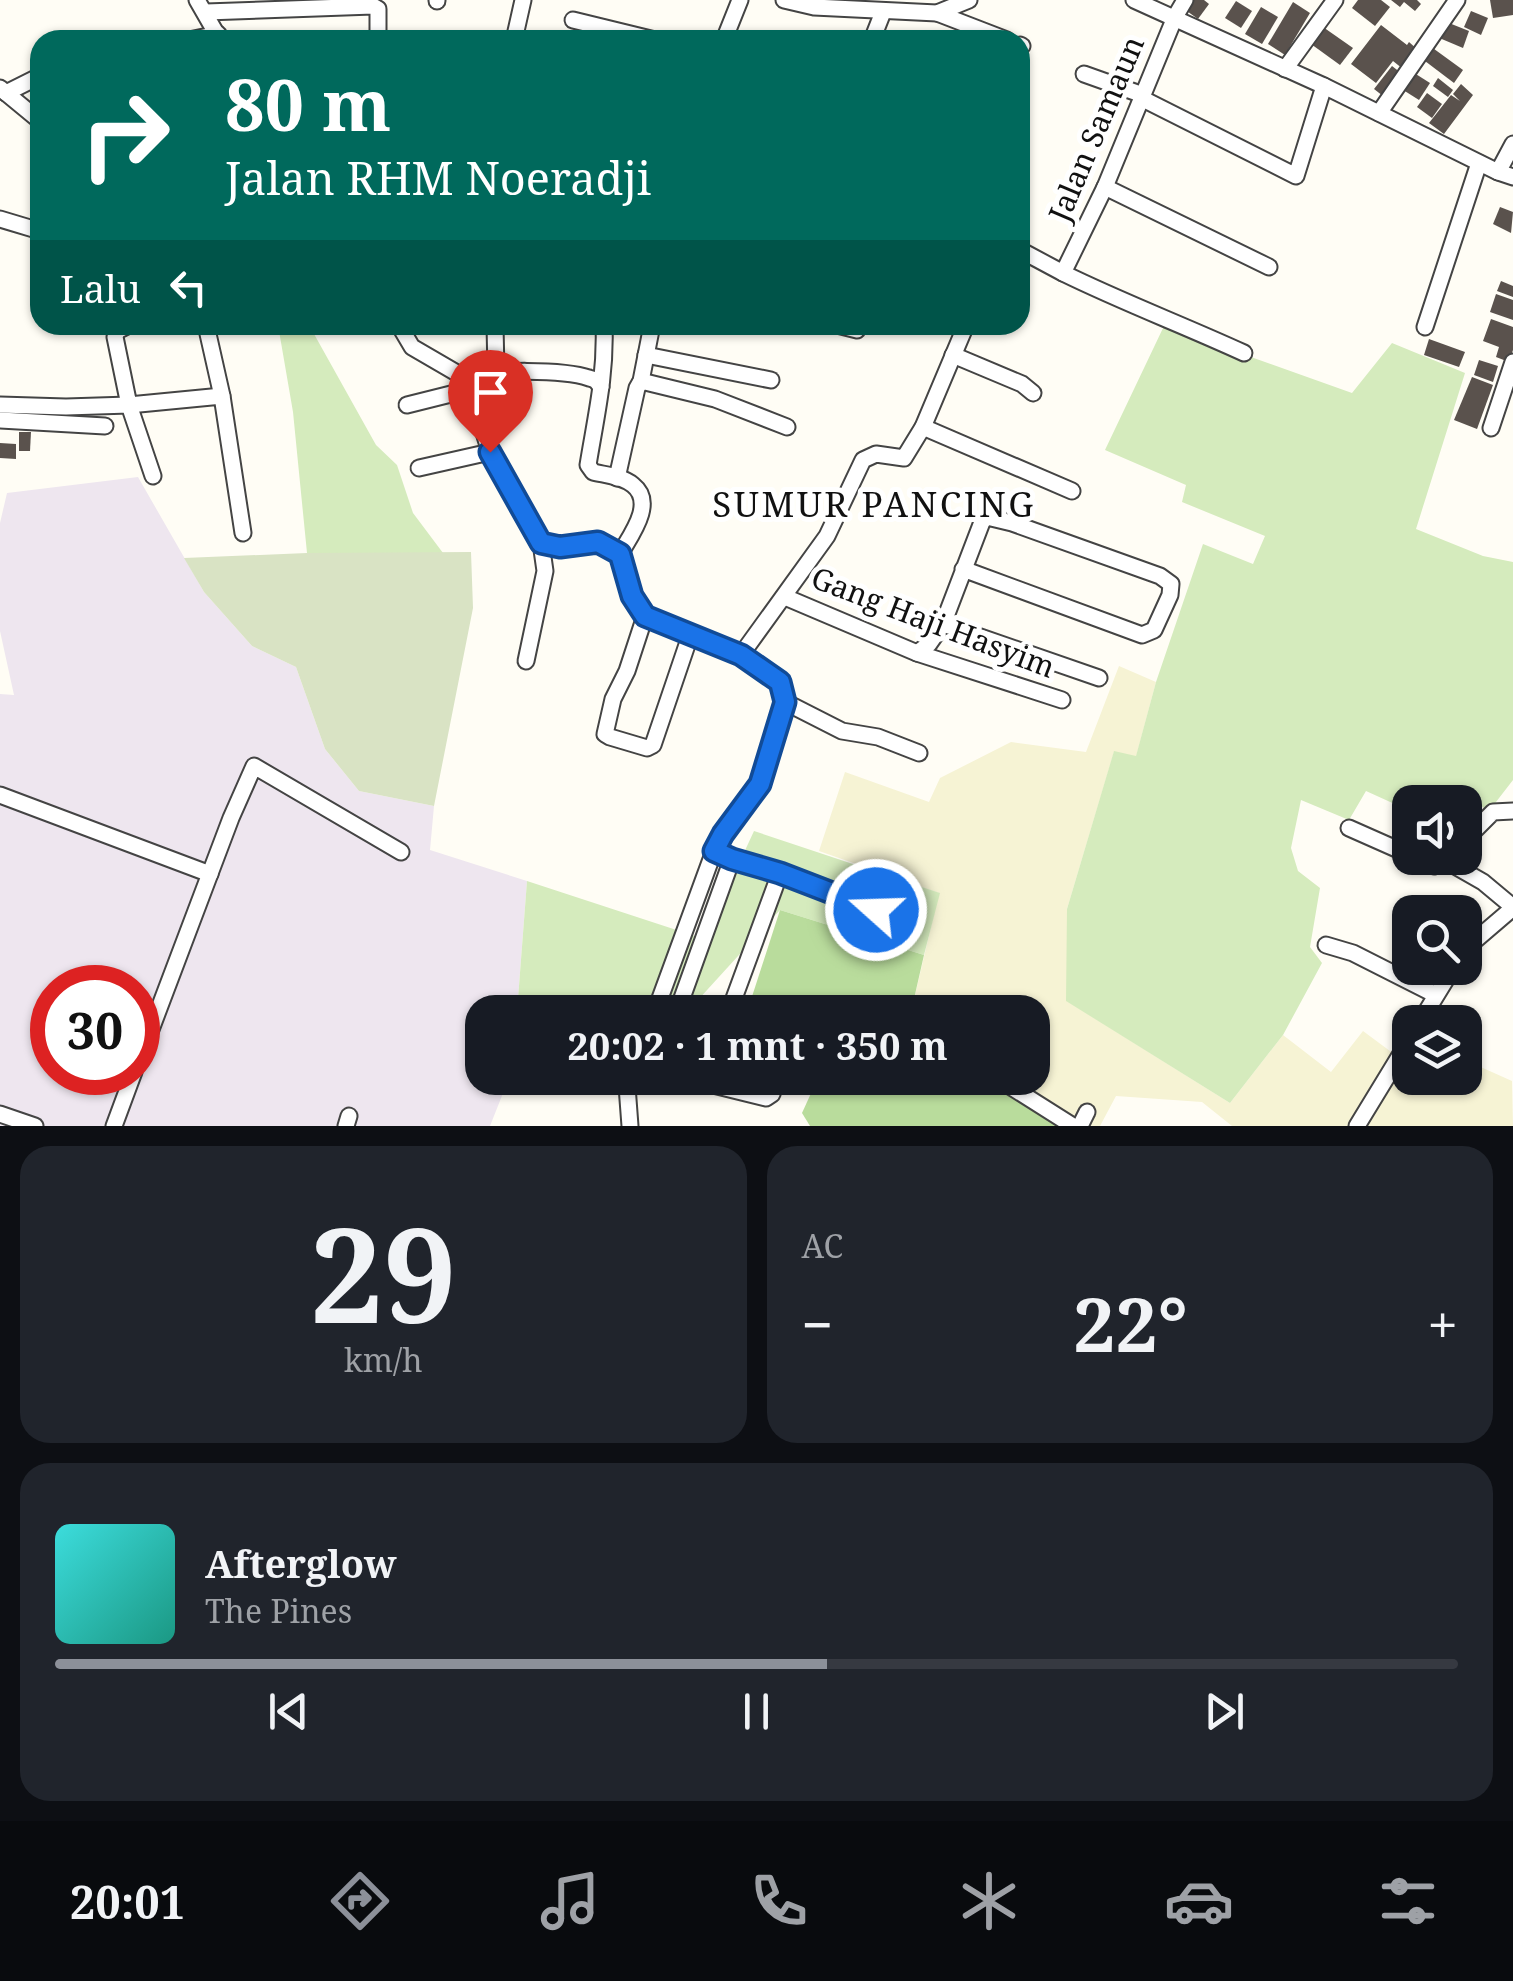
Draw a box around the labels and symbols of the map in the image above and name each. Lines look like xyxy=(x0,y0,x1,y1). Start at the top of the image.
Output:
street label: Jalan Samaun xyxy=(1038,29,1153,228)
pin xyxy=(448,350,533,453)
district label: SUMUR PANCING xyxy=(712,480,1036,527)
street label: Gang Haji Hasyim xyxy=(806,556,1061,687)
position arrow xyxy=(824,858,928,962)
speed limit sign: 30 xyxy=(30,965,160,1095)

